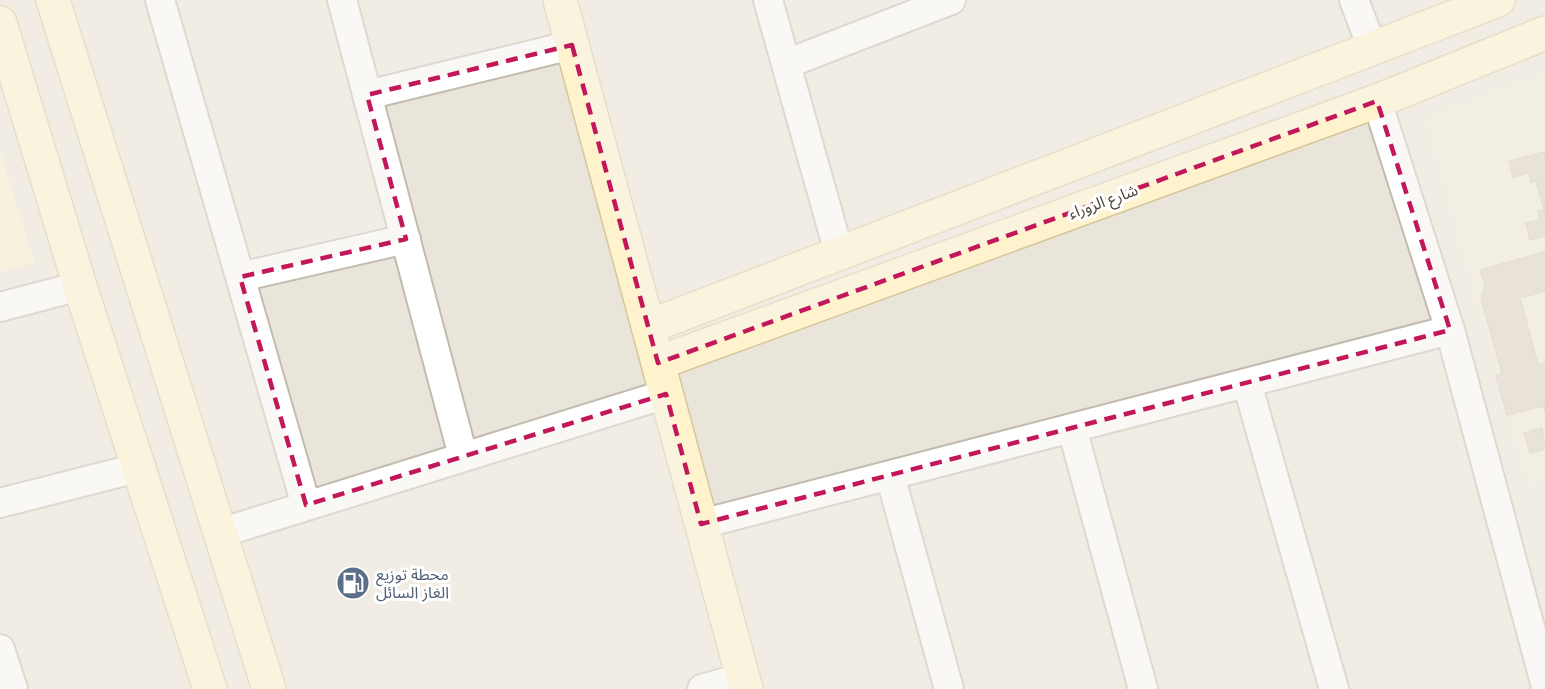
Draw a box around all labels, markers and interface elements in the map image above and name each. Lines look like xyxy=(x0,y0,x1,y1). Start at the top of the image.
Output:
street label: شارع الزوراء xyxy=(1066,180,1141,226)
fuel station icon: محطة توزيع الغاز السائل xyxy=(335,565,371,601)
place label: محطة توزيع الغاز السائل xyxy=(376,565,449,602)

